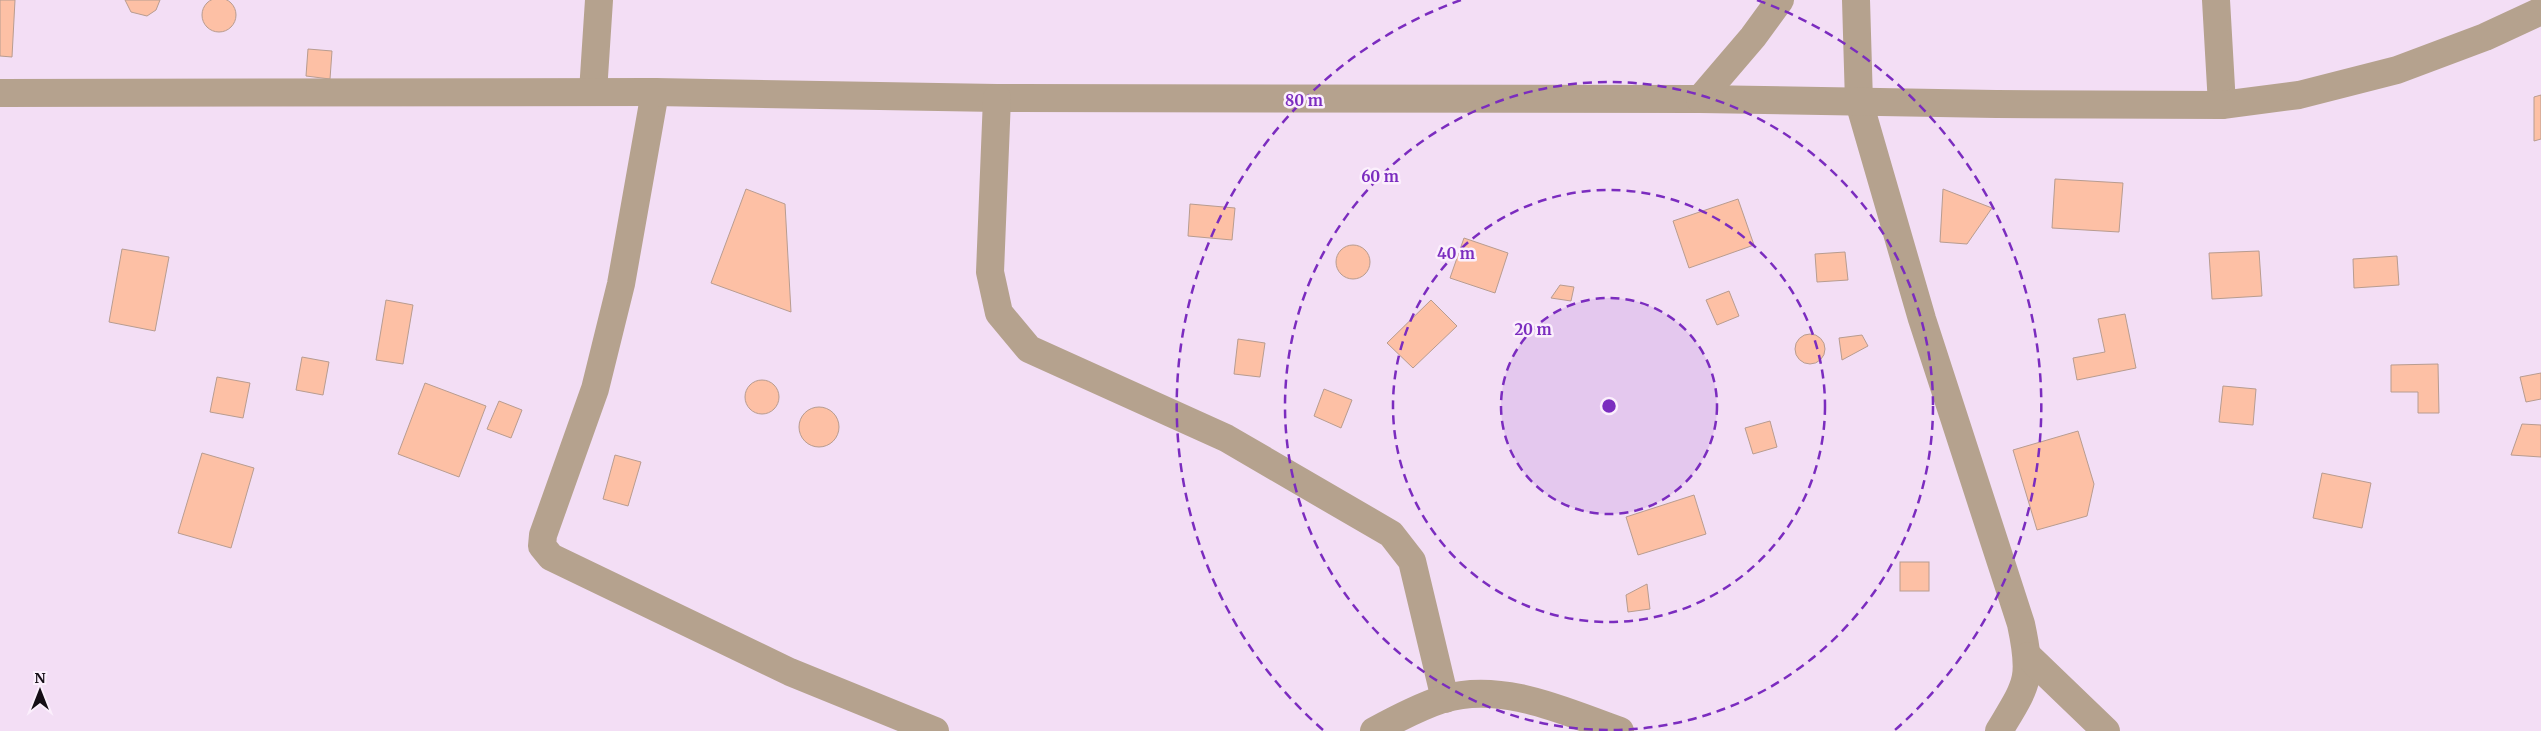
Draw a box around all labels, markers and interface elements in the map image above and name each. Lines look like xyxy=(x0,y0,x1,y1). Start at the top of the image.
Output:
text: 80 m xyxy=(1285,91,1323,110)
text: 60 m xyxy=(1361,167,1399,186)
text: 40 m xyxy=(1437,244,1475,263)
text: 20 m xyxy=(1514,320,1552,339)
centre of rings xyxy=(1600,397,1618,415)
north arrow xyxy=(15,666,65,716)
text: N xyxy=(34,669,46,687)

